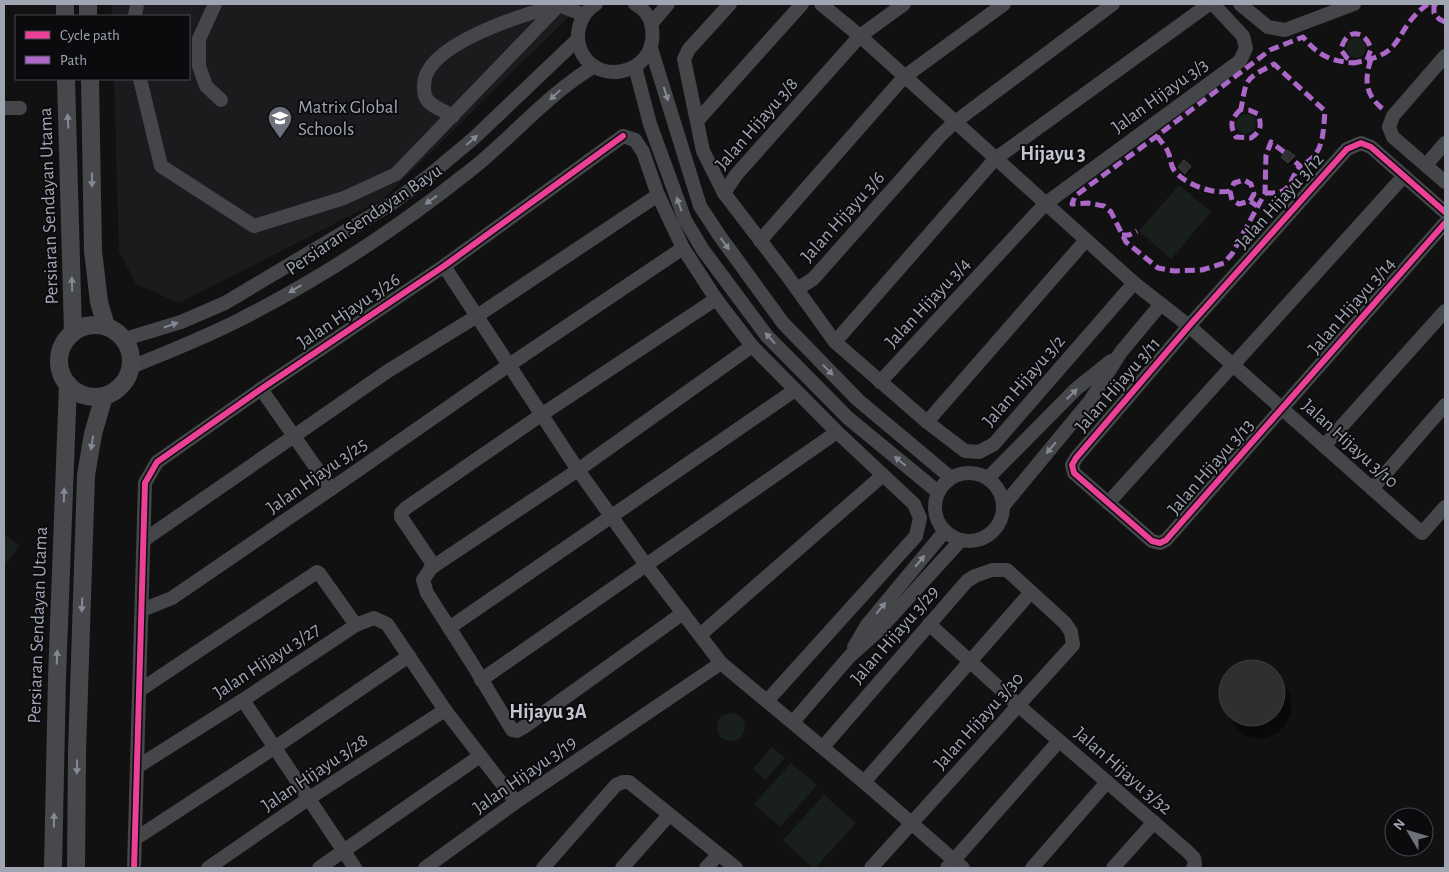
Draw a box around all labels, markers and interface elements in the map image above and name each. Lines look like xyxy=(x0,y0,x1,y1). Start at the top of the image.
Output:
legend xyxy=(15,15,190,80)
text: Cycle path xyxy=(60,28,120,43)
text: Path xyxy=(60,53,87,68)
street label: Jalan Hijayu 3/3 xyxy=(1108,55,1212,137)
street label: Jalan Hijayu 3/8 xyxy=(712,74,802,174)
one-way arrow xyxy=(662,87,670,102)
one-way arrow xyxy=(549,89,561,101)
place label: Matrix Global Schools xyxy=(298,98,398,139)
school or university icon: Matrix Global Schools xyxy=(267,105,293,139)
street label: Persiaran Sendayan Utama xyxy=(36,107,62,305)
one-way arrow xyxy=(64,113,72,129)
one-way arrow xyxy=(466,134,478,146)
district label: Hijayu 3 xyxy=(1020,144,1086,164)
street label: Jalan Hijayu 3/12 xyxy=(1232,149,1328,252)
street label: Persiaran Sendayan Bayu xyxy=(283,161,445,279)
street label: Jalan Hijayu 3/6 xyxy=(798,168,889,266)
one-way arrow xyxy=(88,172,96,188)
one-way arrow xyxy=(425,195,438,206)
one-way arrow xyxy=(675,196,683,211)
one-way arrow xyxy=(720,237,731,250)
street label: Jalan Hijayu 3/4 xyxy=(882,254,974,352)
street label: Jalan Hijayu 3/14 xyxy=(1305,254,1399,358)
street label: Jalan Hjayu 3/26 xyxy=(294,270,404,352)
one-way arrow xyxy=(68,275,76,291)
one-way arrow xyxy=(288,284,301,293)
one-way arrow xyxy=(164,321,179,329)
street label: Jalan Hijayu 3/2 xyxy=(979,331,1069,430)
one-way arrow xyxy=(764,333,776,345)
street label: Jalan Hijayu 3/11 xyxy=(1072,334,1164,436)
one-way arrow xyxy=(822,363,834,375)
one-way arrow xyxy=(1066,388,1078,400)
street label: Jalan Hijayu 3/10 xyxy=(1298,396,1402,492)
street label: Jalan Hijayu 3/13 xyxy=(1164,415,1258,519)
street label: Jalan Hjayu 3/25 xyxy=(263,434,371,518)
one-way arrow xyxy=(87,435,95,451)
one-way arrow xyxy=(1045,441,1057,453)
one-way arrow xyxy=(894,456,907,467)
one-way arrow xyxy=(60,486,68,502)
street label: Persiaran Sendayan Utama xyxy=(25,526,51,724)
one-way arrow xyxy=(914,555,925,567)
street label: Jalan Hijayu 3/29 xyxy=(847,582,943,688)
one-way arrow xyxy=(78,597,86,613)
one-way arrow xyxy=(875,602,886,615)
street label: Jalan Hijayu 3/27 xyxy=(210,620,324,702)
one-way arrow xyxy=(54,649,62,665)
street label: Jalan Hijayu 3/30 xyxy=(931,669,1027,773)
district label: Hijayu 3A xyxy=(509,702,587,722)
street label: Jalan Hijayu 3/32 xyxy=(1071,724,1176,819)
street label: Jalan Hijayu 3/28 xyxy=(258,731,372,815)
street label: Jalan Hijayu 3/19 xyxy=(470,732,580,818)
one-way arrow xyxy=(73,759,81,775)
north arrow xyxy=(1384,807,1434,857)
one-way arrow xyxy=(50,811,58,827)
text: N xyxy=(1391,816,1408,833)

